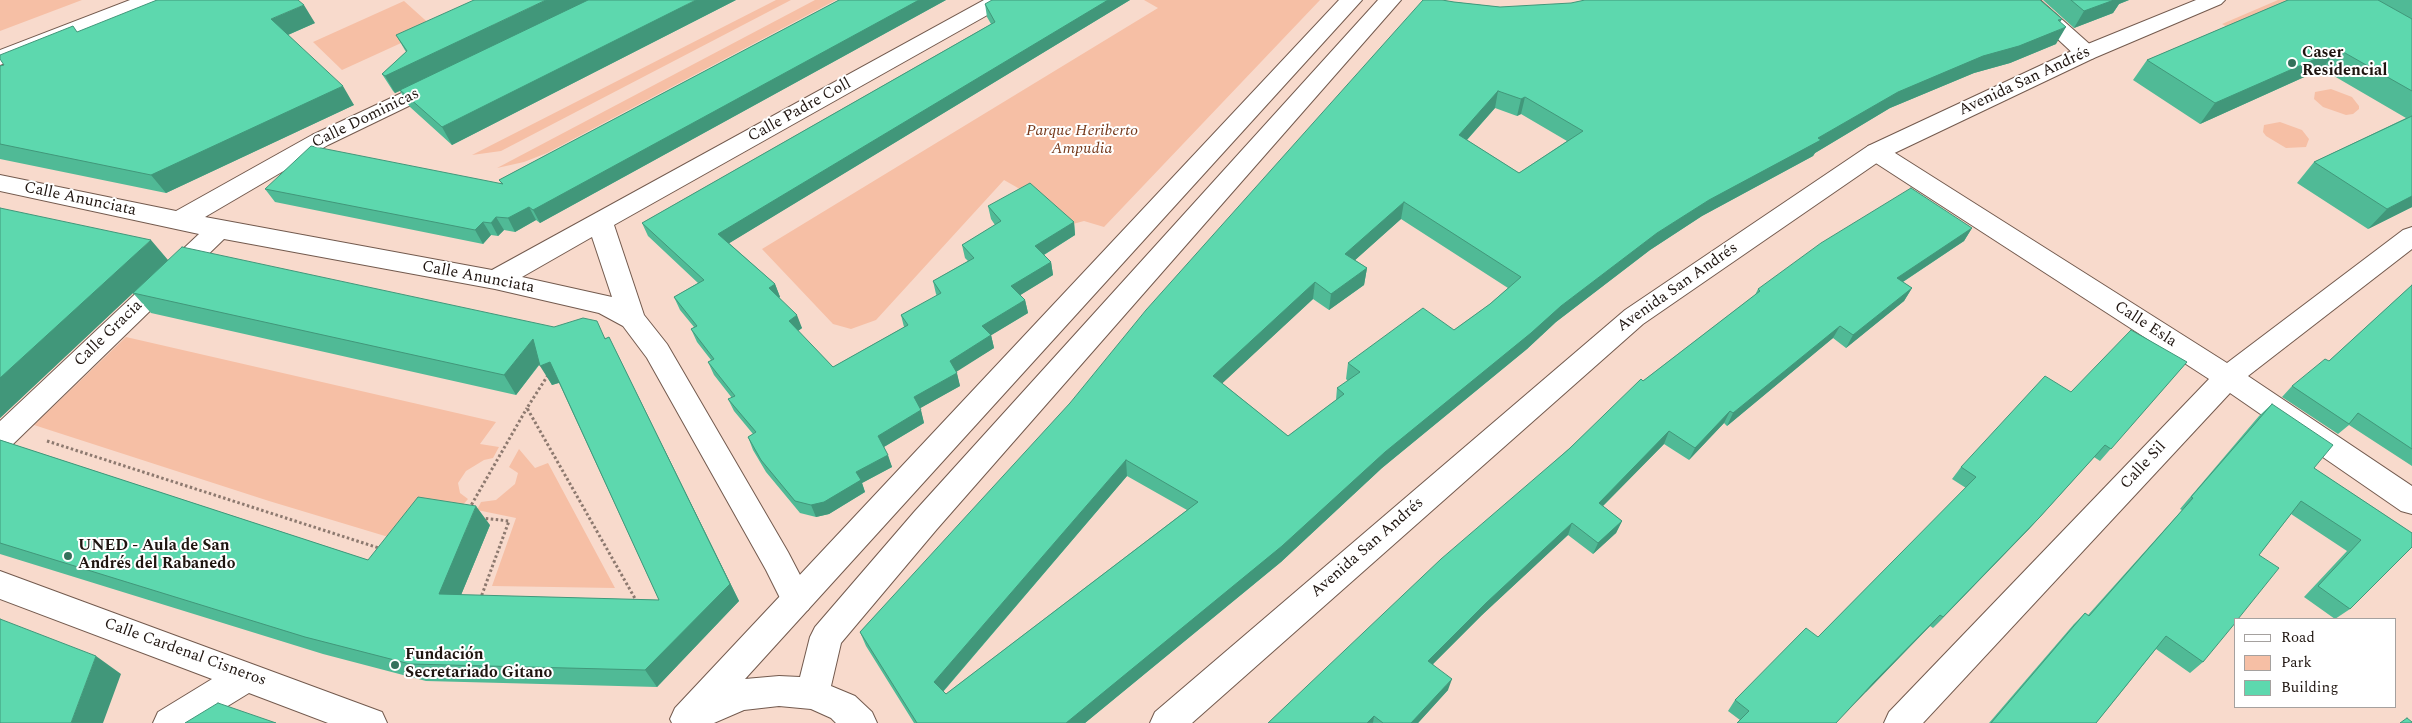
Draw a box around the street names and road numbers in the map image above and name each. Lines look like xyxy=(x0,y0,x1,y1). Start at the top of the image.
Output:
street label: Avenida San Andrés xyxy=(1956,43,2094,121)
street label: Calle Padre Coll xyxy=(745,75,855,147)
street label: Calle Dominicas xyxy=(309,85,423,153)
street label: Calle Anunciata xyxy=(22,179,138,221)
street label: Avenida San Andrés xyxy=(1614,239,1742,337)
street label: Calle Anunciata xyxy=(420,258,536,298)
street label: Calle Gracia xyxy=(71,297,147,371)
street label: Calle Esla xyxy=(2110,298,2180,352)
street label: Calle Sil xyxy=(2117,438,2171,494)
street label: Avenida San Andrés xyxy=(1308,494,1428,602)
street label: Calle Cardenal Cisneros xyxy=(101,615,269,691)

